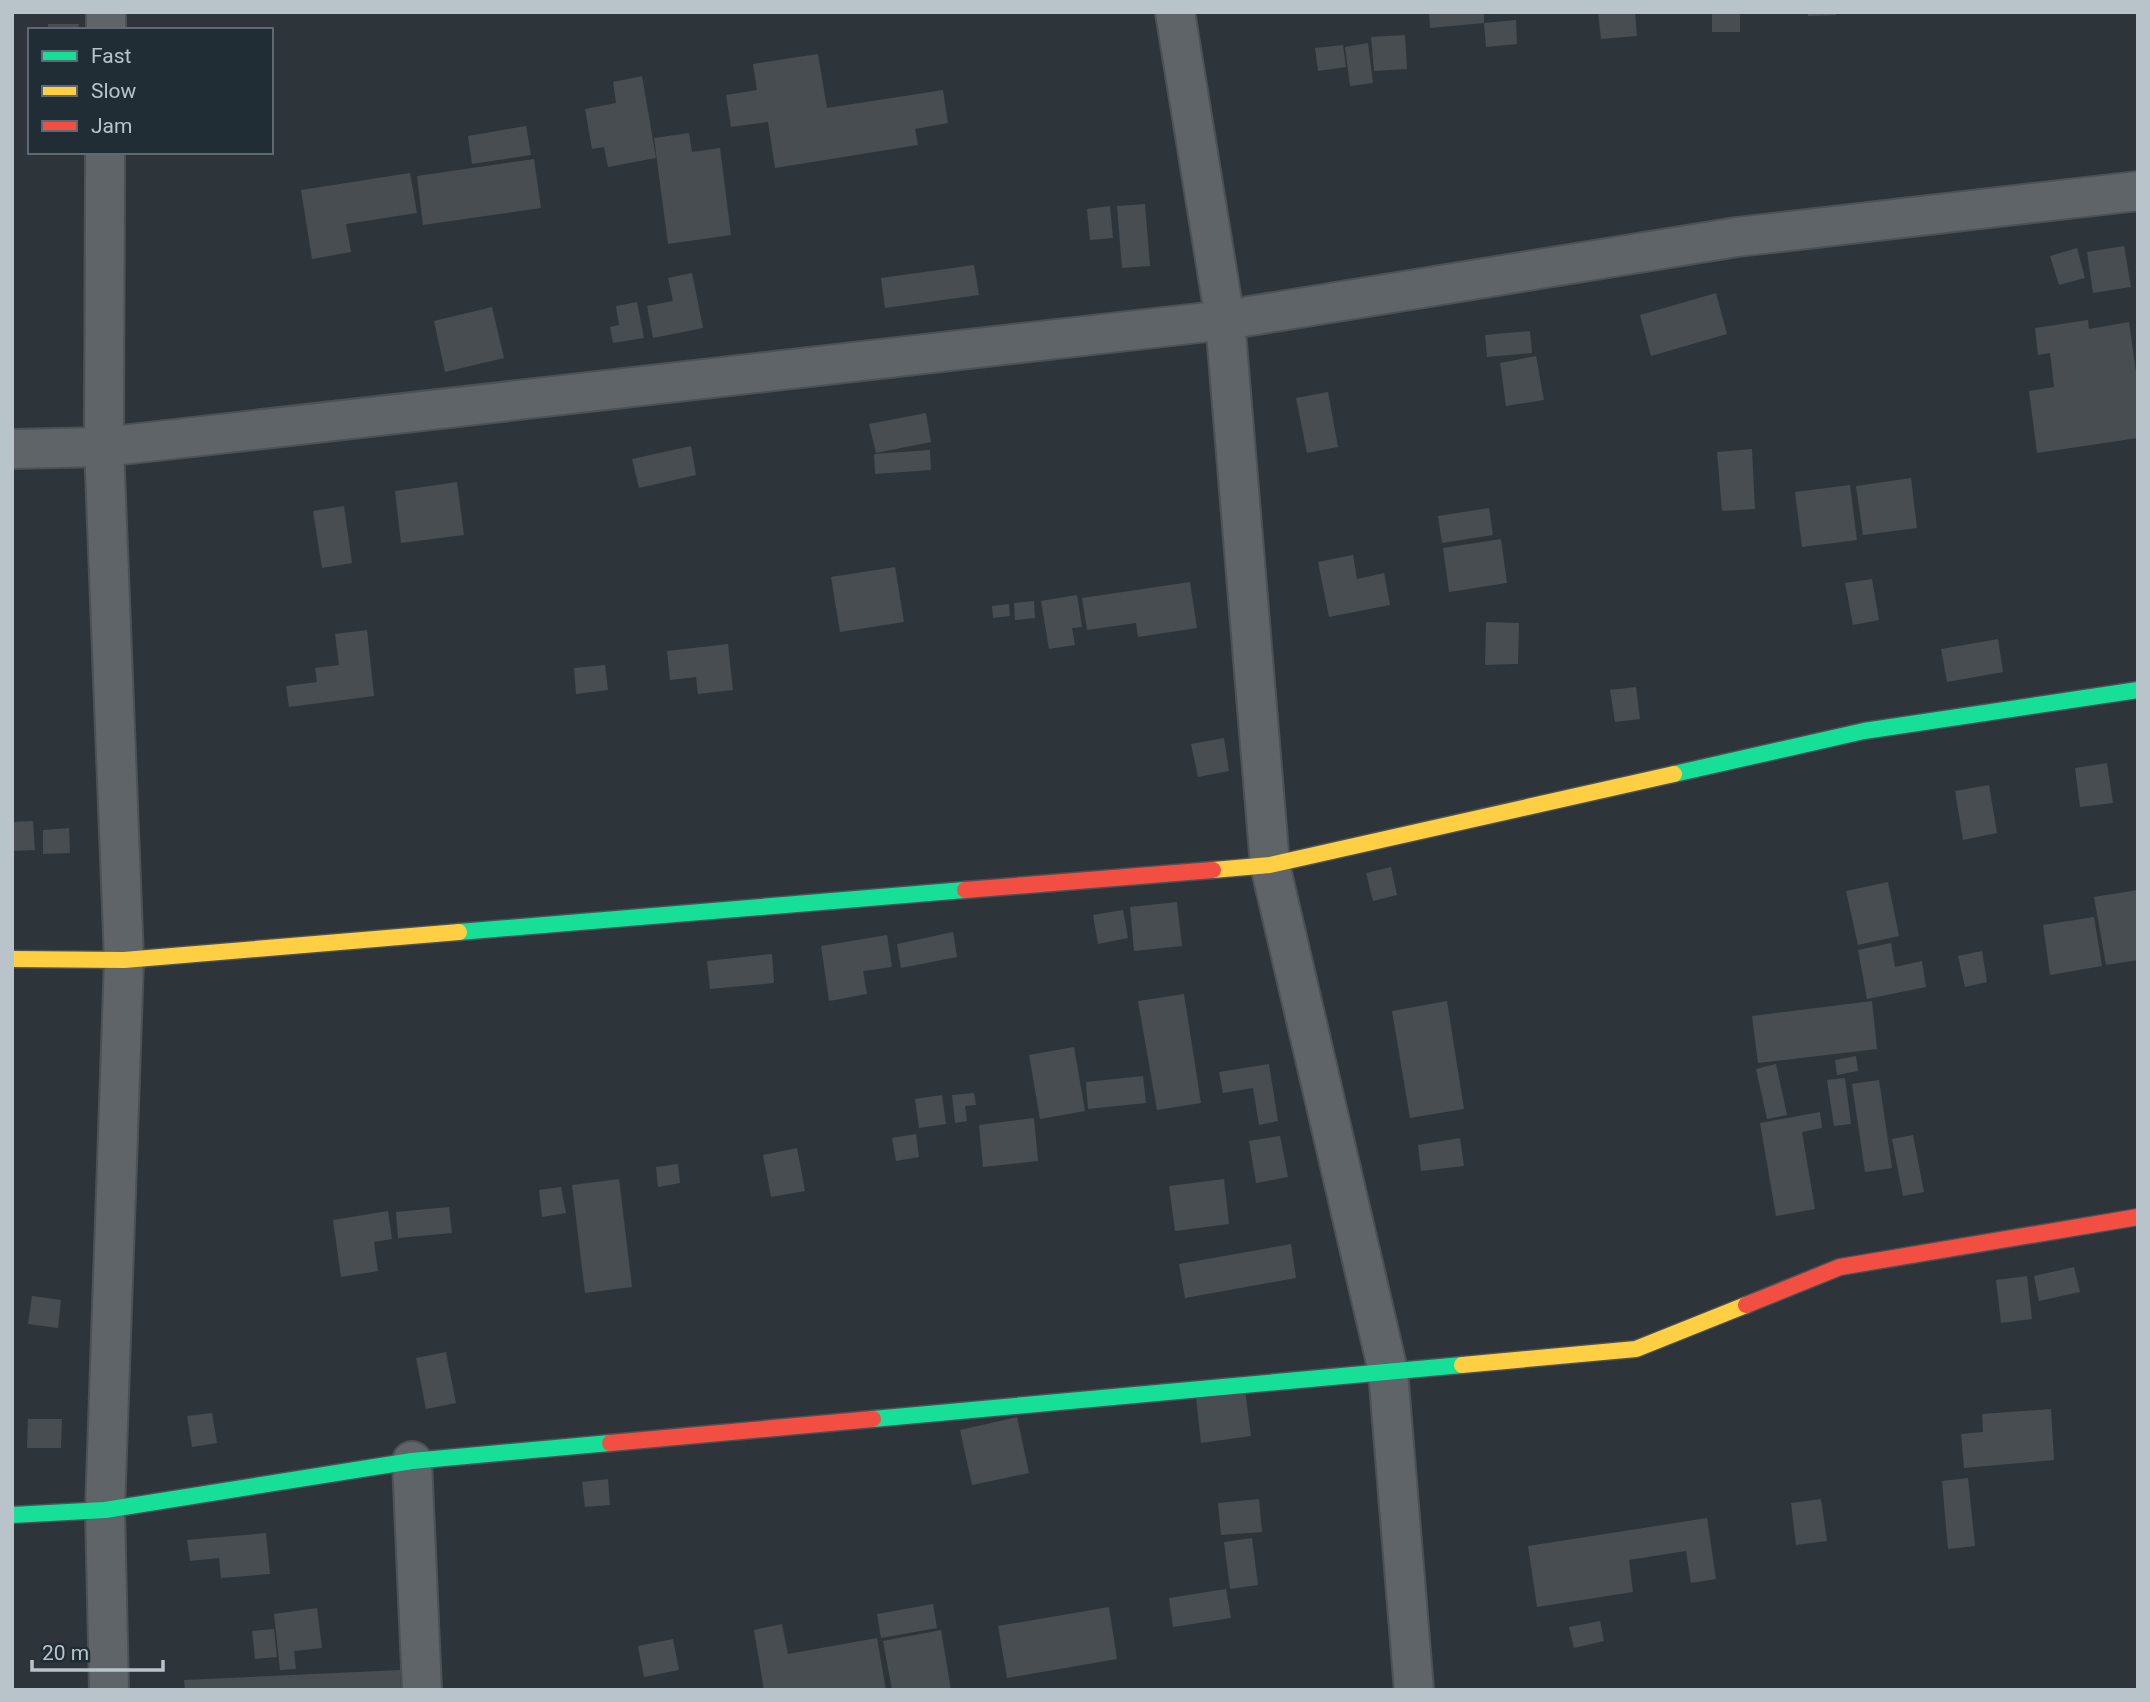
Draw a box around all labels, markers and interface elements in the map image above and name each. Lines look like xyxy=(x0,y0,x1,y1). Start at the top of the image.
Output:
legend xyxy=(28,28,273,154)
text: Fast xyxy=(91,44,132,68)
text: Slow xyxy=(91,79,137,103)
text: Jam xyxy=(91,114,132,138)
scale bar xyxy=(32,1628,163,1672)
text: 20 m xyxy=(42,1641,89,1665)

